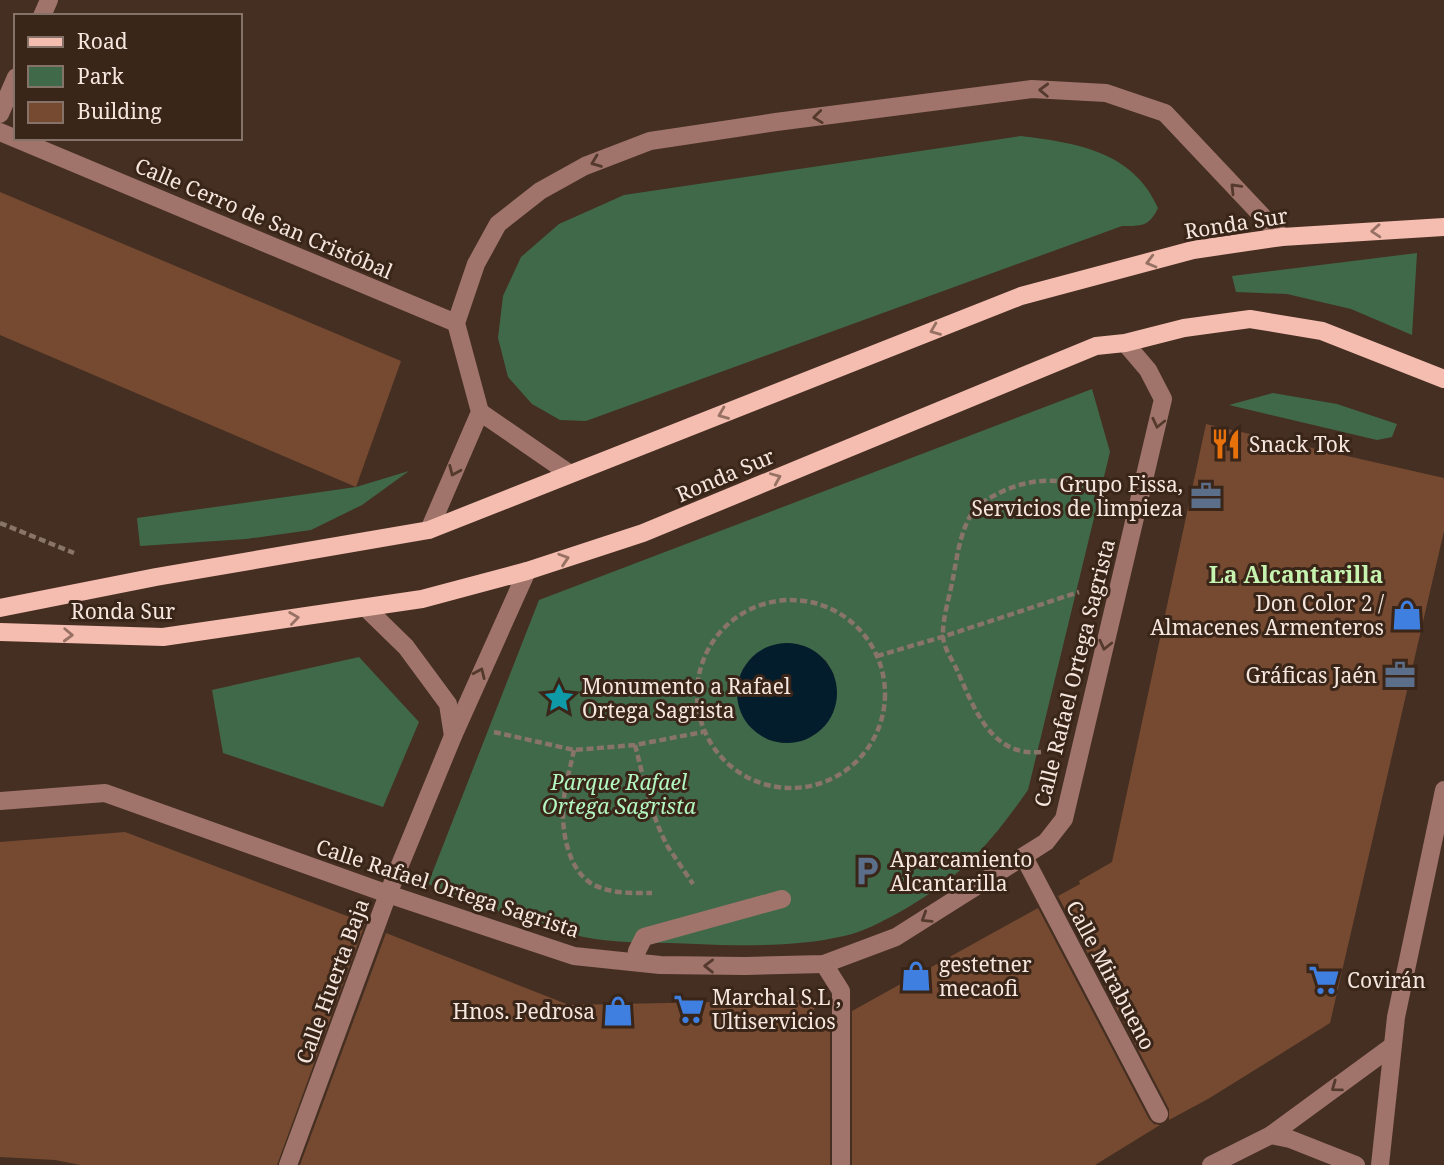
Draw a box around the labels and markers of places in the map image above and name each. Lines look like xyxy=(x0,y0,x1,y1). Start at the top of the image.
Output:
restaurant icon: Snack Tok xyxy=(1209,427,1243,461)
place label: Snack Tok xyxy=(1249,430,1351,458)
place label: Grupo Fissa, Servicios de limpieza xyxy=(971,470,1183,522)
office icon: Grupo Fissa, Servicios de limpieza xyxy=(1189,479,1223,513)
place label: Don Color 2 / Almacenes Armenteros xyxy=(1150,589,1385,641)
shop icon: Don Color 2 / Almacenes Armenteros xyxy=(1390,598,1424,632)
office icon: Gráficas Jaén xyxy=(1383,658,1417,692)
place label: Gráficas Jaén xyxy=(1246,661,1377,689)
place label: Monumento a Rafael Ortega Sagrista xyxy=(582,672,791,724)
place icon: Monumento a Rafael Ortega Sagrista xyxy=(542,681,576,715)
place label: Aparcamiento Alcantarilla xyxy=(890,845,1032,897)
parking icon: Aparcamiento Alcantarilla xyxy=(850,854,884,888)
place label: gestetner mecaofi xyxy=(939,950,1032,1002)
shop icon: gestetner mecaofi xyxy=(899,959,933,993)
supermarket icon: Covirán xyxy=(1307,963,1341,997)
place label: Covirán xyxy=(1347,966,1426,994)
place label: Marchal S.L , Ultiservicios xyxy=(712,983,841,1035)
supermarket icon: Marchal S.L , Ultiservicios xyxy=(672,992,706,1026)
shop icon: Hnos. Pedrosa xyxy=(601,994,635,1028)
place label: Hnos. Pedrosa xyxy=(452,997,595,1025)

